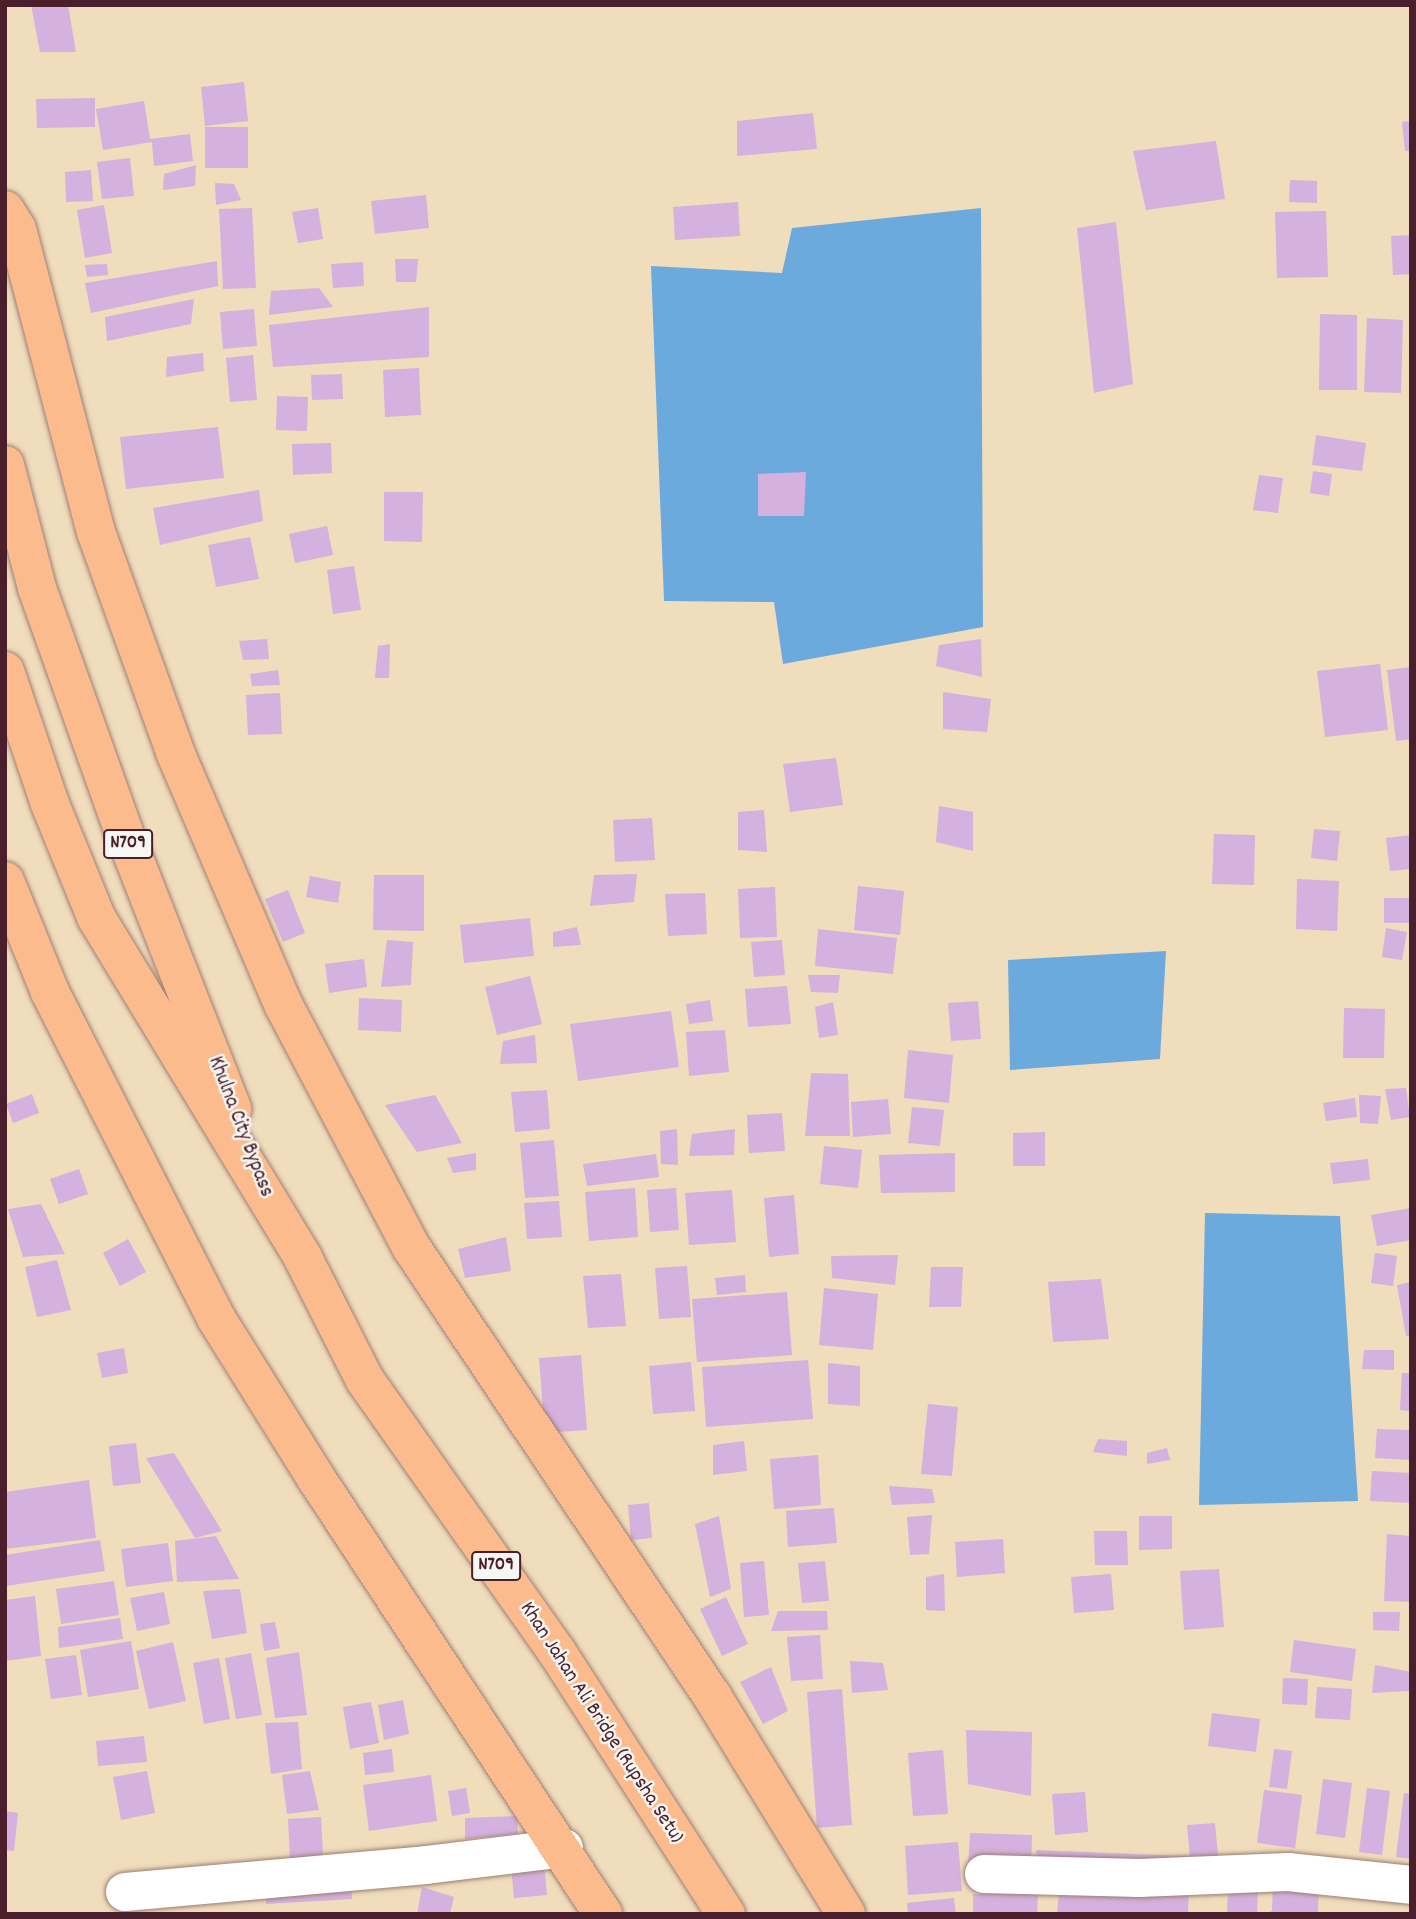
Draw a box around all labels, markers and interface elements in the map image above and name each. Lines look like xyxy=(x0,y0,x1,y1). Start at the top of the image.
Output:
road number: N709 xyxy=(102,828,154,860)
street label: Khulna City Bypass xyxy=(202,1053,278,1201)
road number: N709 xyxy=(470,1550,522,1582)
street label: Khan Jahan Ali Bridge (Rupsha Setu) xyxy=(513,1598,689,1848)

